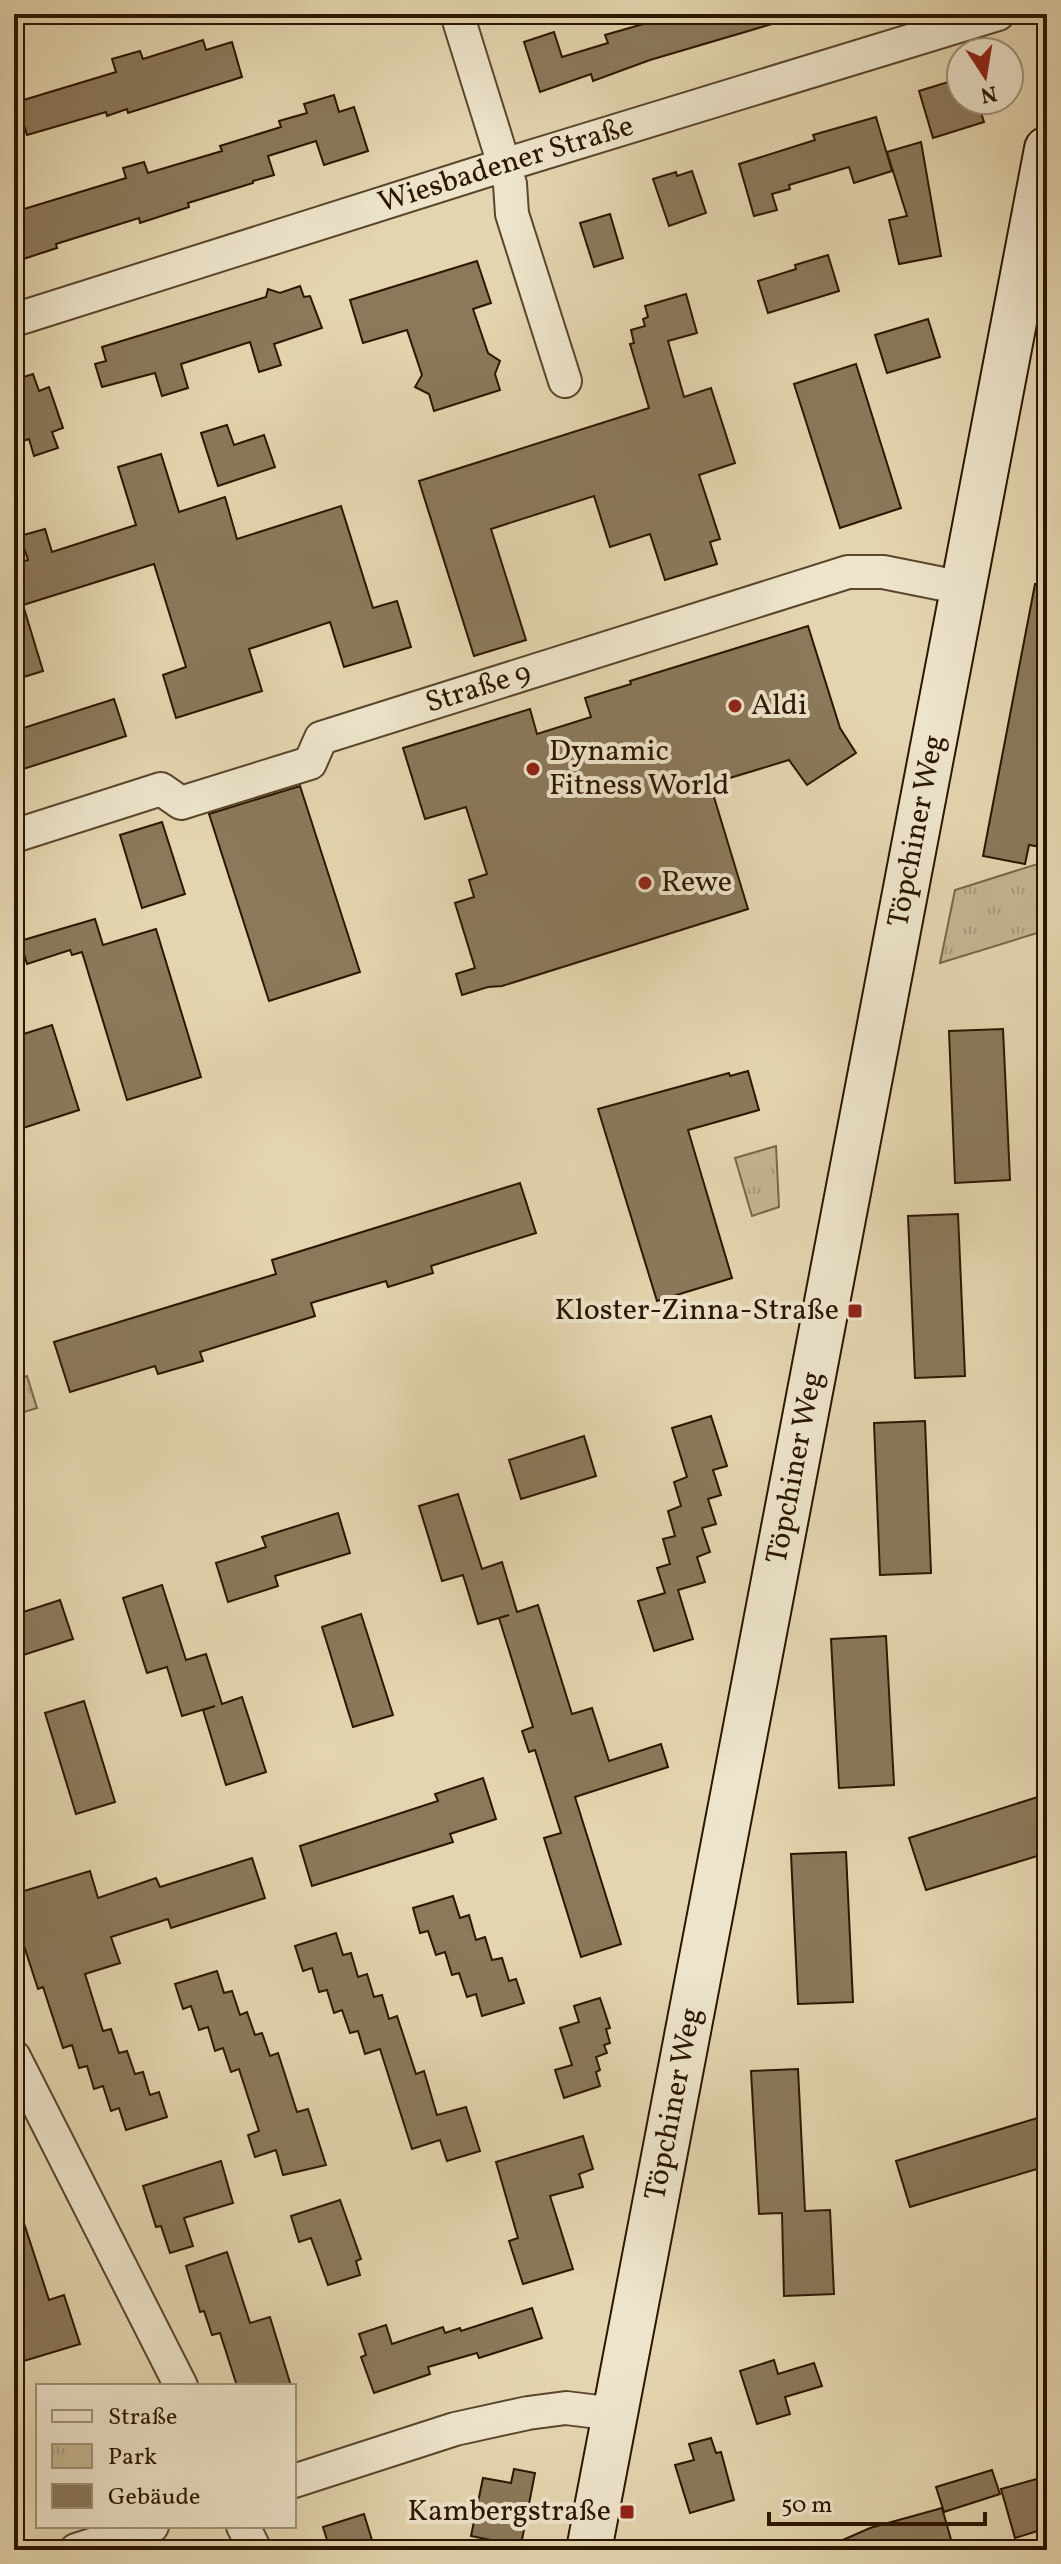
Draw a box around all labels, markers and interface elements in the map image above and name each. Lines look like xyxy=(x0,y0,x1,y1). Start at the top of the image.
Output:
north arrow xyxy=(945,36,1025,116)
text: N xyxy=(978,76,1000,110)
street label: Wiesbadener Straße xyxy=(373,106,639,224)
street label: Straße 9 xyxy=(420,652,536,725)
place label: Aldi xyxy=(751,685,807,727)
marker: Aldi xyxy=(726,697,744,715)
place label: Dynamic Fitness World xyxy=(549,731,730,807)
street label: Töpchiner Weg xyxy=(878,731,956,931)
marker: Dynamic Fitness World xyxy=(524,760,542,778)
place label: Rewe xyxy=(661,862,732,904)
marker: Rewe xyxy=(636,874,654,892)
place label: Kloster-Zinna-Straße xyxy=(554,1290,839,1332)
marker: Kloster-Zinna-Straße xyxy=(846,1302,864,1320)
street label: Töpchiner Weg xyxy=(757,1368,834,1567)
street label: Töpchiner Weg xyxy=(635,2004,713,2204)
legend xyxy=(36,2384,296,2528)
text: Straße xyxy=(108,2401,177,2435)
text: Park xyxy=(108,2441,157,2475)
scale bar xyxy=(769,2476,985,2526)
text: Gebäude xyxy=(108,2481,200,2515)
text: 50 m xyxy=(781,2489,833,2523)
place label: Kambergstraße xyxy=(408,2491,611,2533)
marker: Kambergstraße xyxy=(618,2503,636,2521)

